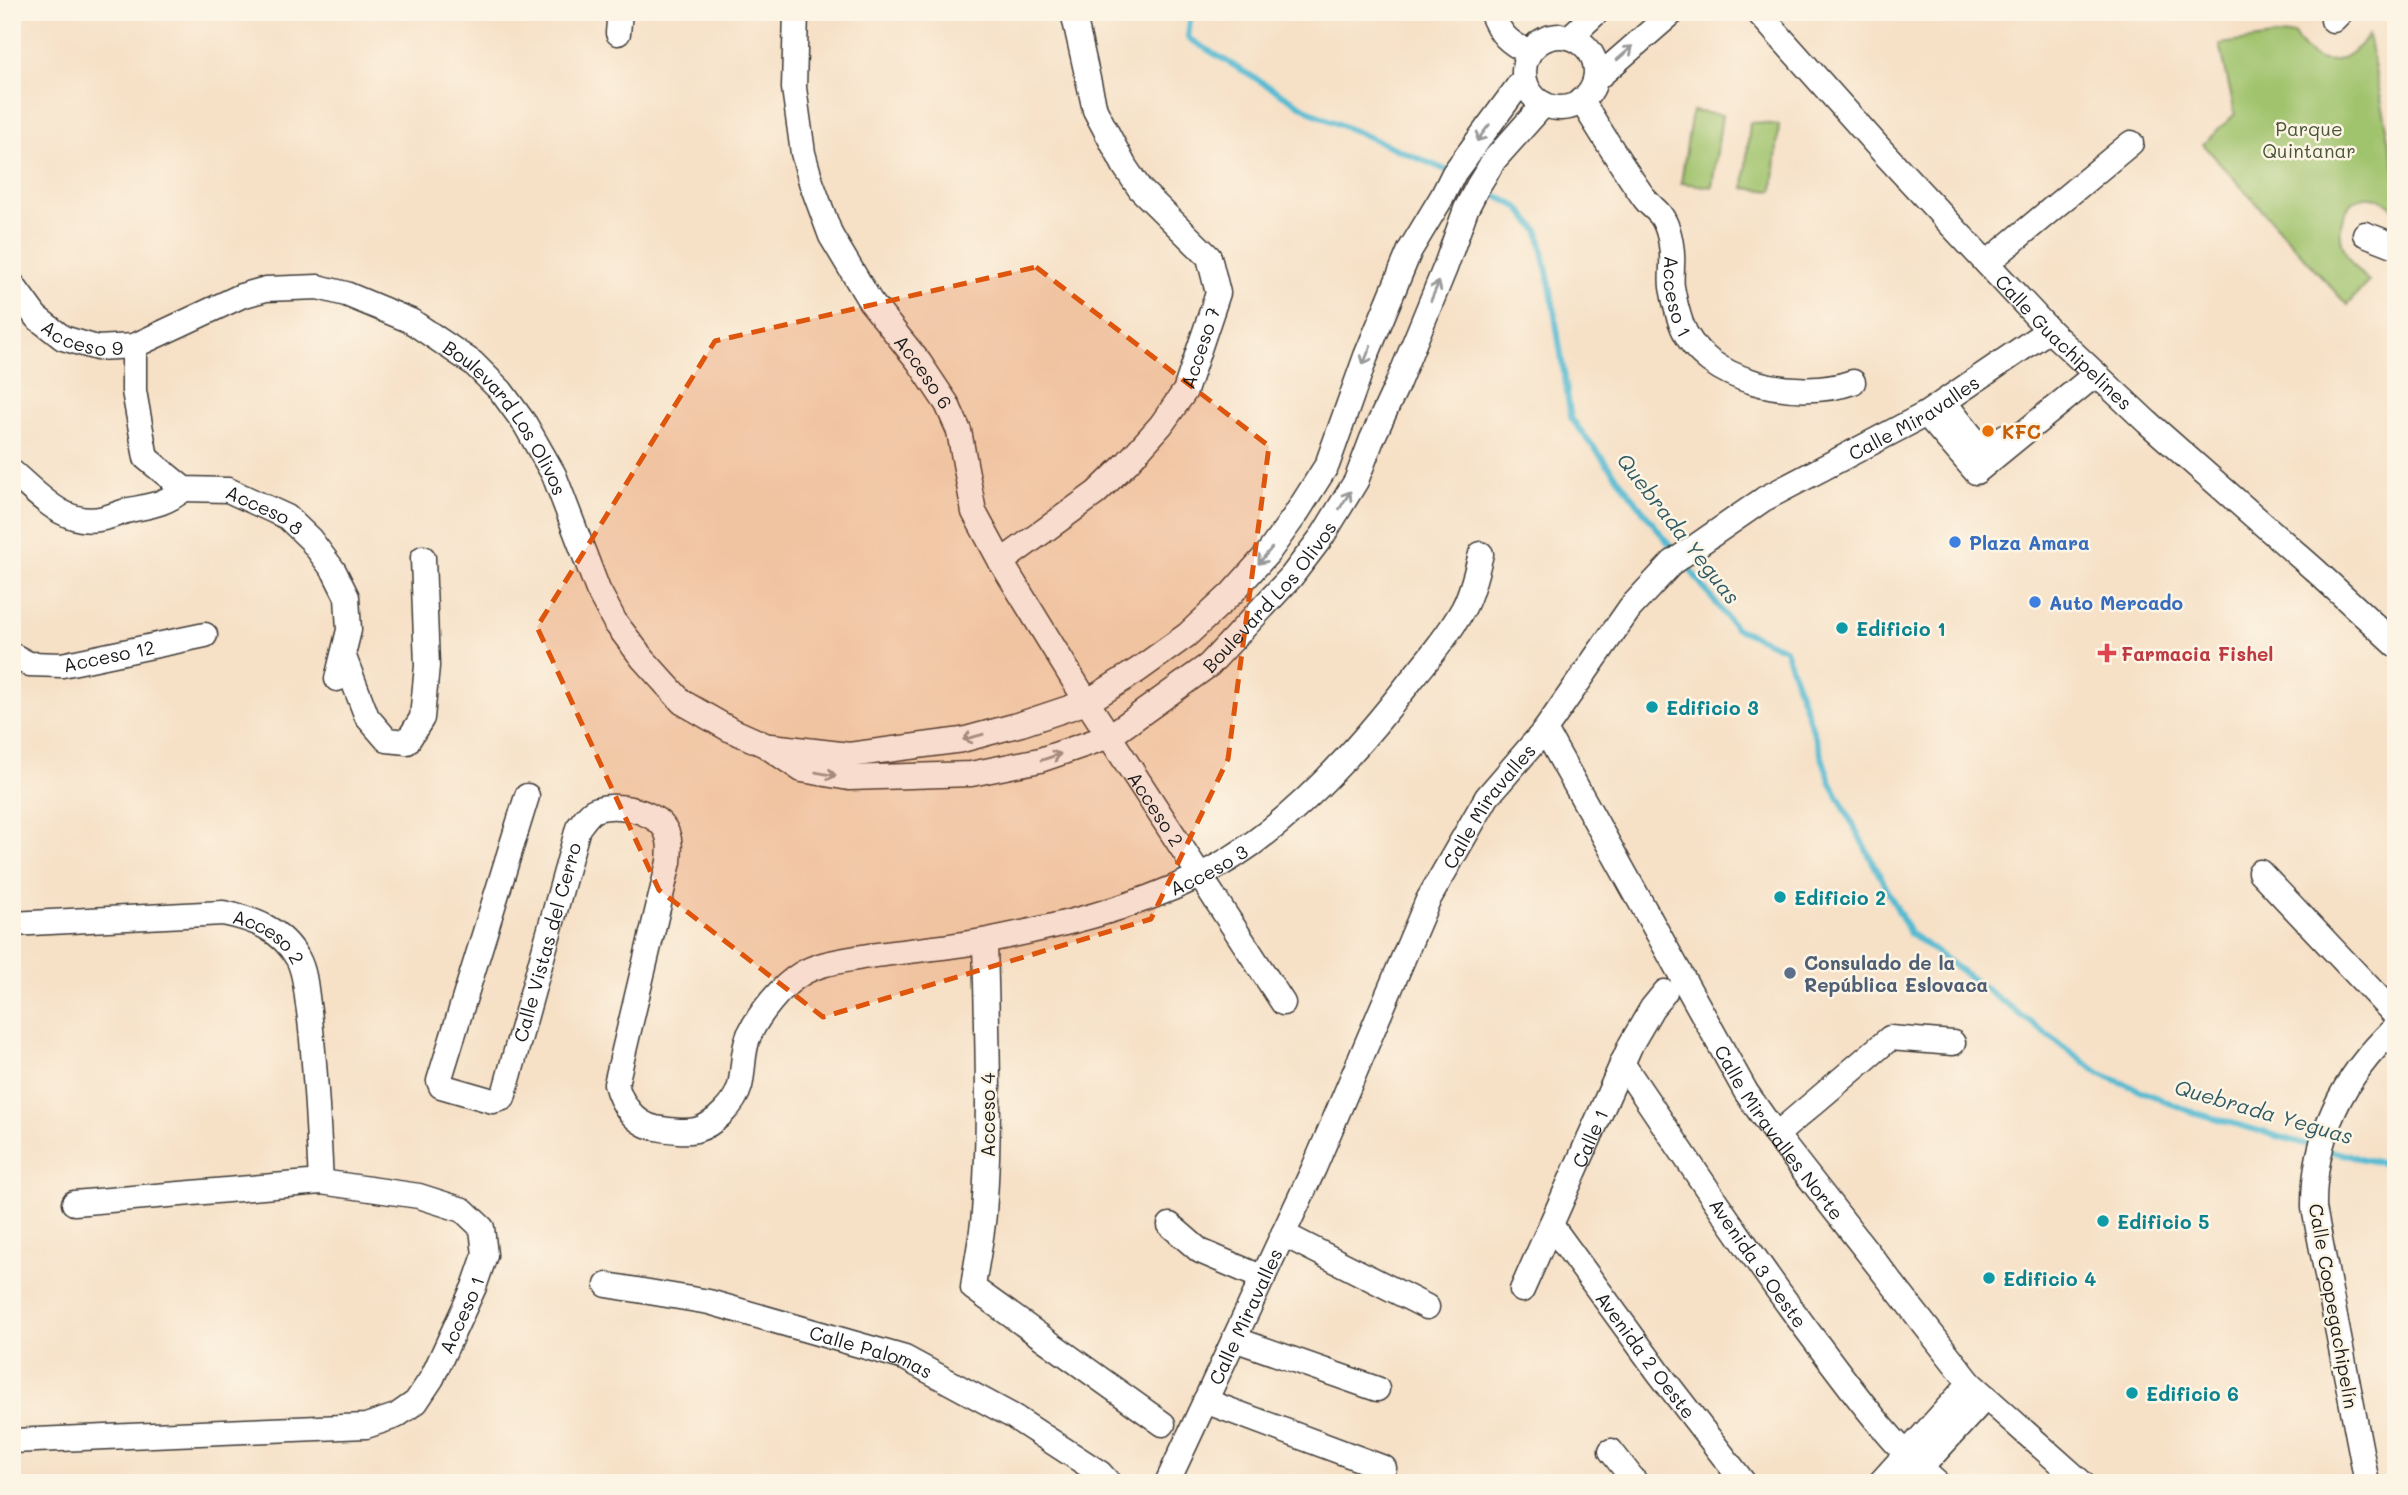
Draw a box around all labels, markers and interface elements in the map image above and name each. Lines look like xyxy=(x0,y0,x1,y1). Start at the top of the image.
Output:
one-way arrow xyxy=(1616,45,1634,61)
park label: Parque Quintanar xyxy=(2262,116,2356,163)
one-way arrow xyxy=(1475,123,1490,141)
street label: Acceso 1 xyxy=(1659,255,1698,341)
street label: Calle Guachipelines xyxy=(1990,269,2138,415)
one-way arrow xyxy=(1429,281,1442,303)
street label: Acceso 7 xyxy=(1174,304,1225,392)
street label: Acceso 9 xyxy=(37,314,124,361)
street label: Acceso 6 xyxy=(889,329,959,413)
street label: Boulevard Los Olivos xyxy=(439,334,573,499)
one-way arrow xyxy=(1359,344,1372,366)
street label: Calle Miravalles xyxy=(1844,369,1984,465)
place label: KFC xyxy=(2002,419,2041,444)
marker: KFC xyxy=(1980,423,1996,439)
water label: Quebrada Yeguas xyxy=(1611,447,1747,609)
street label: Acceso 8 xyxy=(222,478,310,540)
one-way arrow xyxy=(1338,490,1352,510)
street label: Boulevard Los Olivos xyxy=(1196,516,1341,677)
place label: Plaza Amara xyxy=(1969,530,2090,555)
marker: Plaza Amara xyxy=(1947,534,1963,550)
one-way arrow xyxy=(1257,547,1273,565)
place label: Auto Mercado xyxy=(2049,590,2183,615)
marker: Auto Mercado xyxy=(2027,594,2043,610)
place label: Edificio 1 xyxy=(1856,616,1946,641)
marker: Edificio 1 xyxy=(1834,620,1850,636)
street label: Acceso 12 xyxy=(61,633,157,677)
place label: Farmacia Fishel xyxy=(2121,641,2273,666)
marker: Farmacia Fishel xyxy=(2099,645,2115,661)
place label: Edificio 3 xyxy=(1666,695,1759,720)
marker: Edificio 3 xyxy=(1644,699,1660,715)
one-way arrow xyxy=(963,731,985,744)
street label: Calle Miravalles xyxy=(1436,738,1540,873)
one-way arrow xyxy=(1039,750,1061,762)
street label: Acceso 2 xyxy=(1123,766,1190,851)
one-way arrow xyxy=(814,768,837,781)
street label: Acceso 3 xyxy=(1166,838,1252,900)
street label: Calle Vistas del Cerro xyxy=(507,839,586,1045)
place label: Edificio 2 xyxy=(1794,885,1886,910)
marker: Edificio 2 xyxy=(1772,889,1788,905)
street label: Acceso 2 xyxy=(230,903,311,968)
place label: Consulado de la República Eslovaca xyxy=(1804,950,1988,997)
marker: Consulado de la República Eslovaca xyxy=(1782,965,1798,981)
street label: Calle Miravalles Norte xyxy=(1710,1040,1850,1225)
street label: Acceso 4 xyxy=(975,1073,1000,1158)
water label: Quebrada Yeguas xyxy=(2171,1073,2357,1149)
street label: Calle 1 xyxy=(1565,1105,1613,1171)
street label: Avenida 3 Oeste xyxy=(1705,1193,1813,1332)
street label: Calle Coopegachipelín xyxy=(2304,1202,2364,1410)
place label: Edificio 5 xyxy=(2117,1209,2209,1234)
marker: Edificio 5 xyxy=(2095,1213,2111,1229)
street label: Calle Miravalles xyxy=(1202,1244,1287,1388)
place label: Edificio 4 xyxy=(2003,1266,2096,1291)
marker: Edificio 4 xyxy=(1981,1270,1997,1286)
street label: Acceso 1 xyxy=(433,1273,489,1357)
street label: Avenida 2 Oeste xyxy=(1591,1286,1702,1423)
street label: Calle Palomas xyxy=(807,1319,937,1383)
place label: Edificio 6 xyxy=(2146,1381,2239,1406)
marker: Edificio 6 xyxy=(2124,1385,2140,1401)

